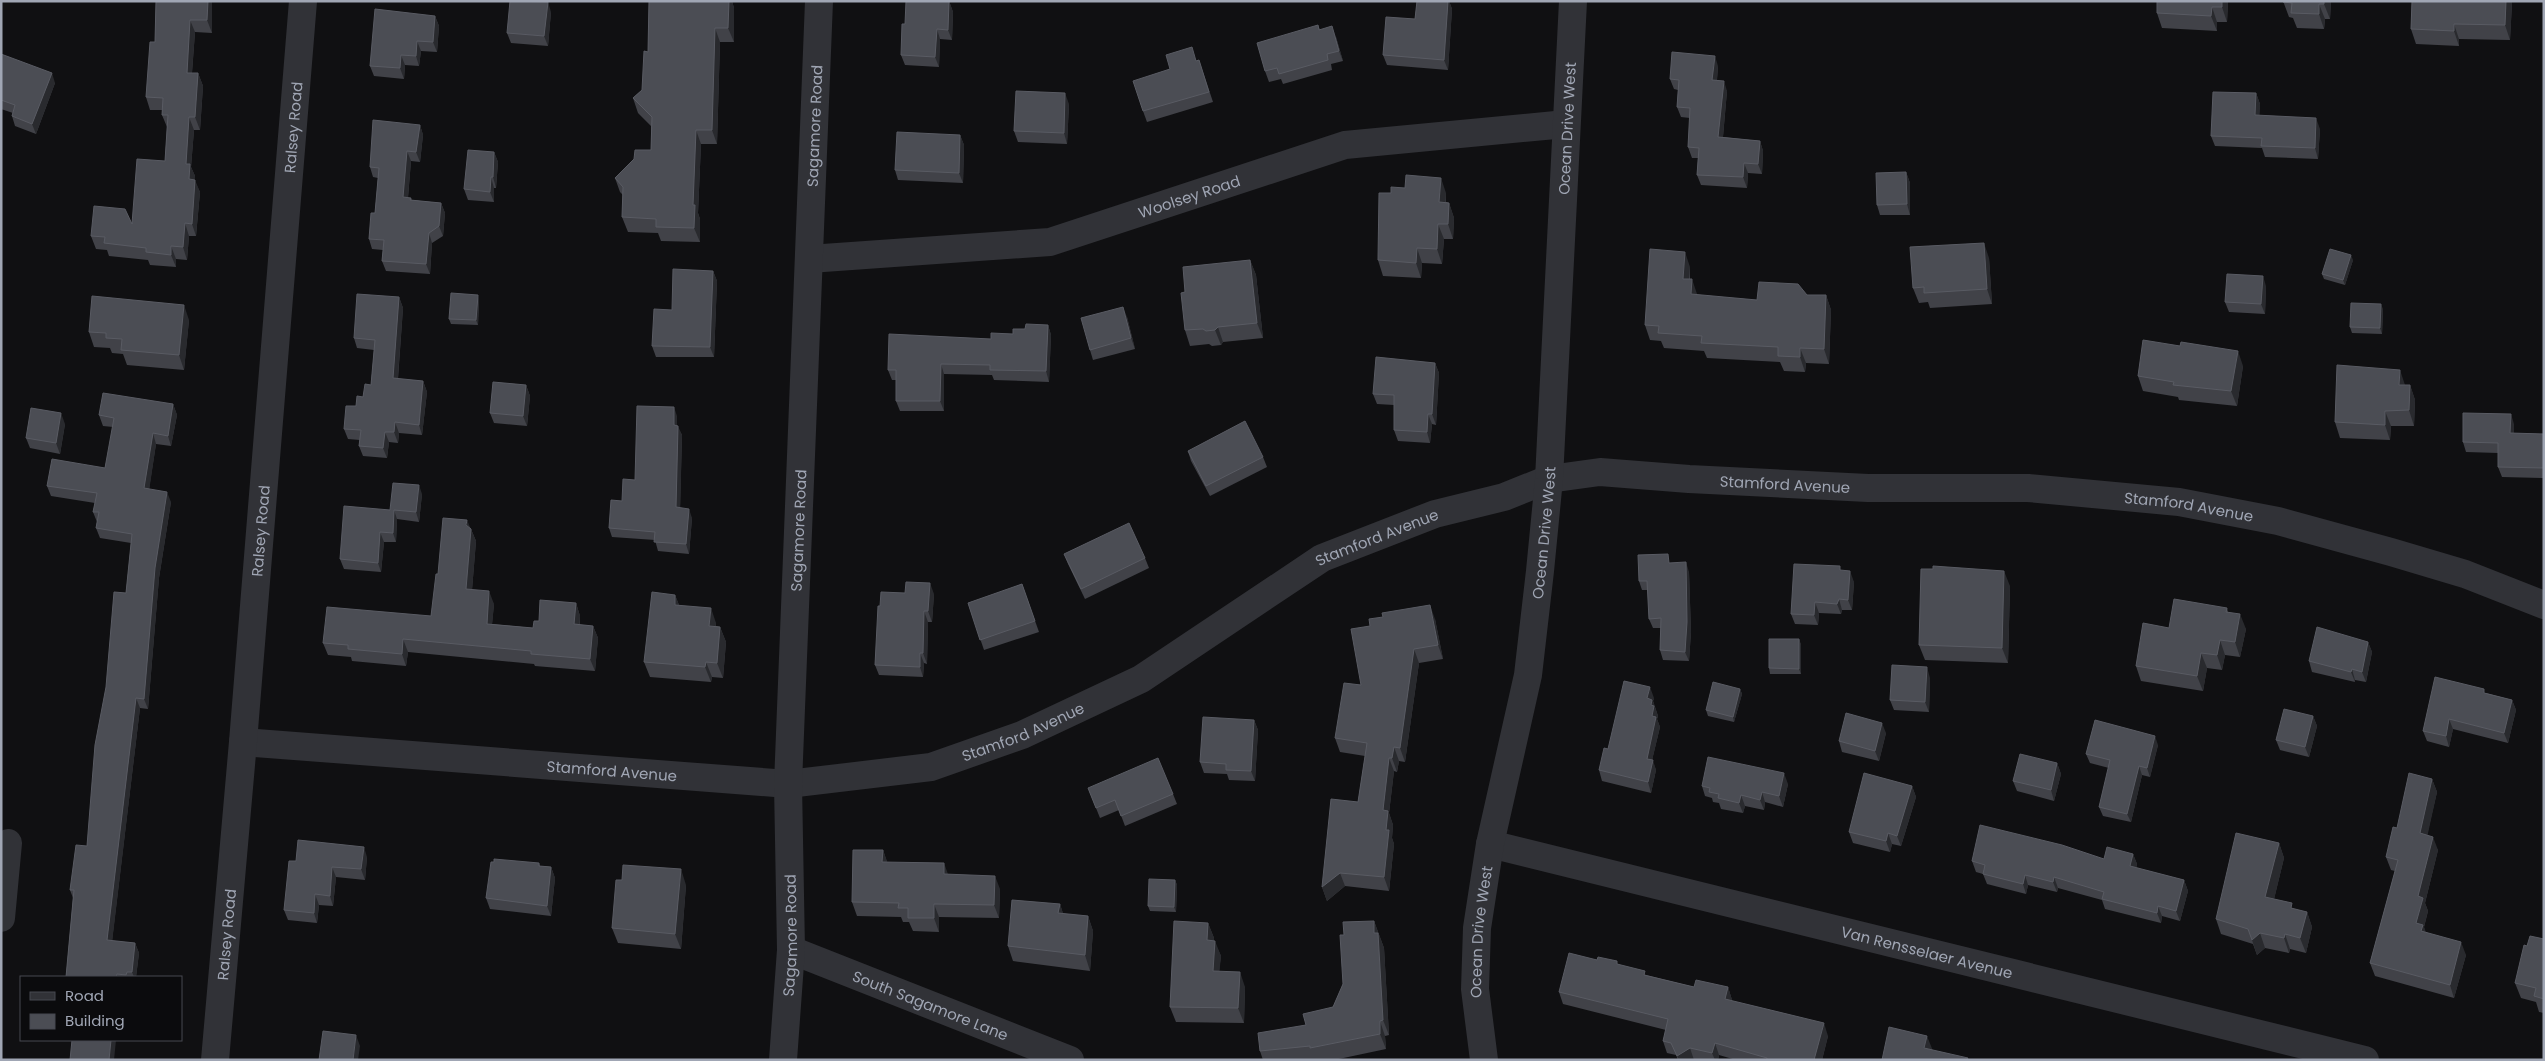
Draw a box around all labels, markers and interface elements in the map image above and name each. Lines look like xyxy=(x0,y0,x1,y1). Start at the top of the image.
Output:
street label: Ocean Drive West xyxy=(1553,61,1580,195)
street label: Sagamore Road xyxy=(801,64,827,187)
street label: Ralsey Road xyxy=(279,81,307,174)
street label: Woolsey Road xyxy=(1135,170,1243,223)
street label: Ocean Drive West xyxy=(1526,466,1560,600)
street label: Sagamore Road xyxy=(785,469,811,592)
street label: Stamford Avenue xyxy=(1719,470,1851,498)
street label: Ralsey Road xyxy=(246,484,274,577)
street label: Stamford Avenue xyxy=(2123,486,2255,527)
street label: Stamford Avenue xyxy=(1311,503,1441,570)
street label: Stamford Avenue xyxy=(959,697,1087,766)
street label: Stamford Avenue xyxy=(546,755,678,786)
street label: Ocean Drive West xyxy=(1464,864,1497,999)
street label: Sagamore Road xyxy=(777,874,802,997)
street label: Ralsey Road xyxy=(212,888,241,981)
street label: Van Rensselaer Avenue xyxy=(1839,921,2015,983)
street label: South Sagamore Lane xyxy=(850,965,1012,1045)
legend xyxy=(20,976,182,1041)
text: Road xyxy=(65,985,104,1006)
text: Building xyxy=(65,1010,125,1031)

